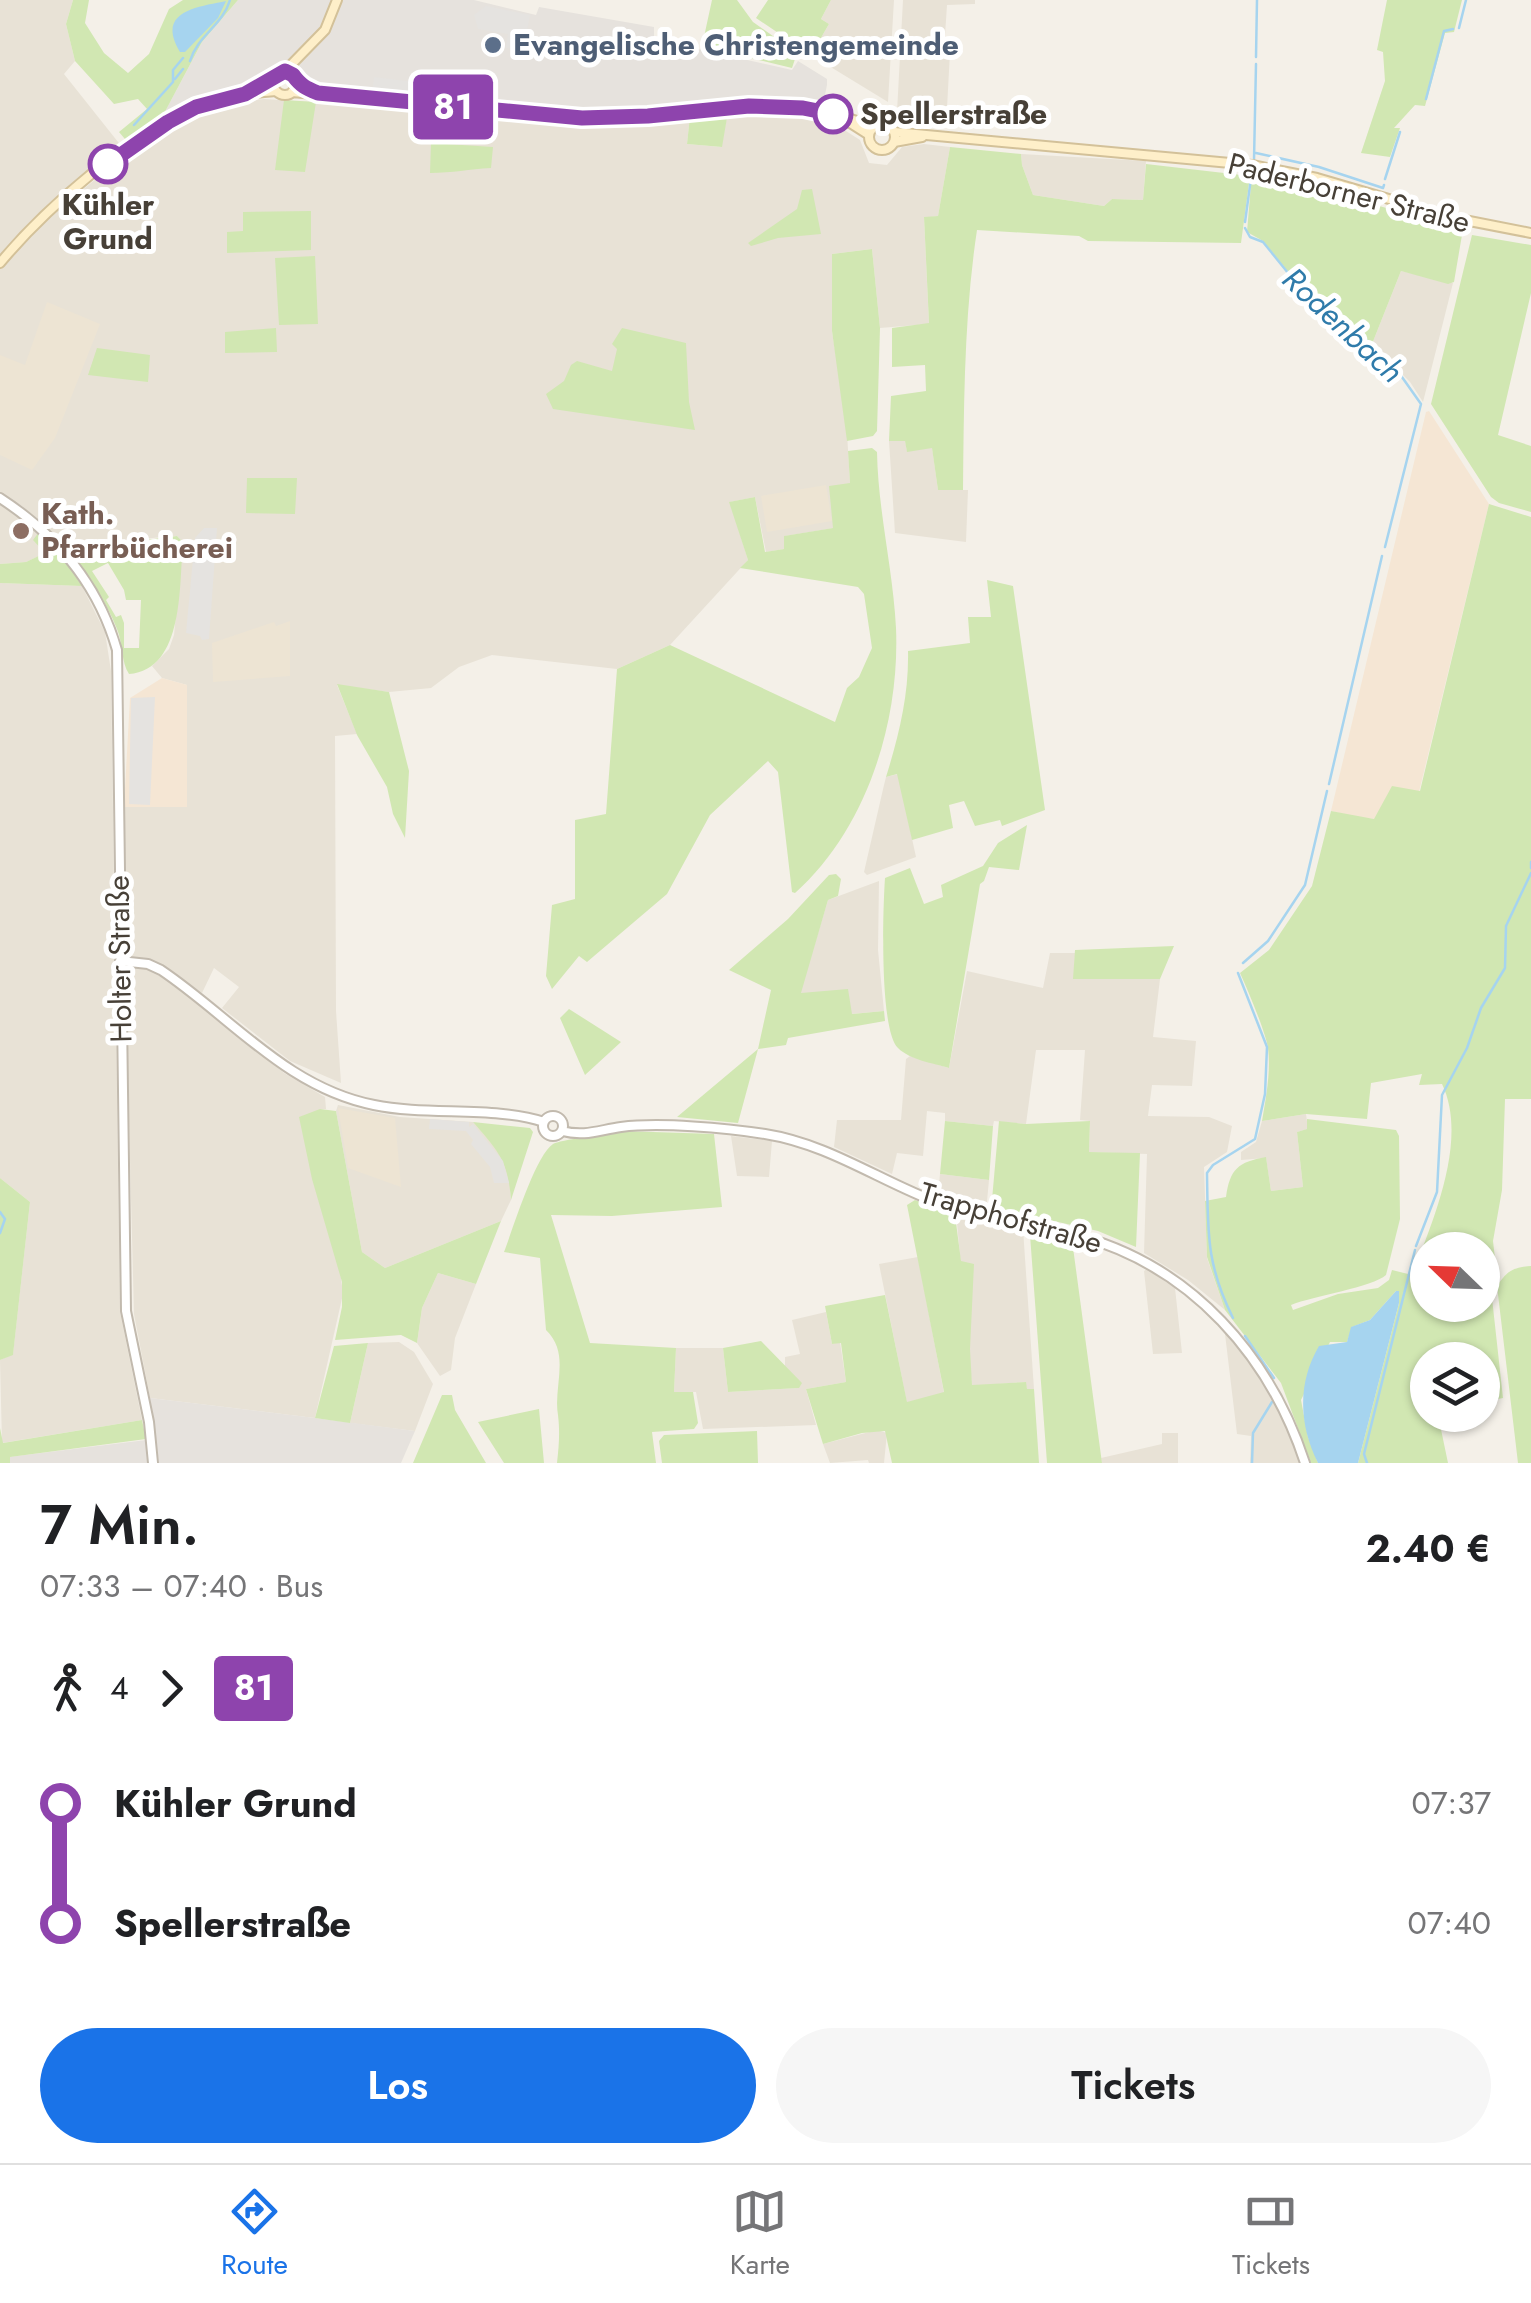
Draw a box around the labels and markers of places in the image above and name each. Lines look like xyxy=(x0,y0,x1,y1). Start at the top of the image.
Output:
place label: Evangelische Christengemeinde xyxy=(513,23,959,66)
marker: Evangelische Christengemeinde xyxy=(482,34,504,56)
place label: Spellerstraße xyxy=(860,92,1047,135)
marker: Spellerstraße xyxy=(814,95,852,133)
marker: Kühler Grund xyxy=(89,145,127,183)
place label: Kühler Grund xyxy=(62,183,155,260)
place label: Kath. Pfarrbücherei xyxy=(41,492,233,569)
marker: Kath. Pfarrbücherei xyxy=(10,520,32,542)

